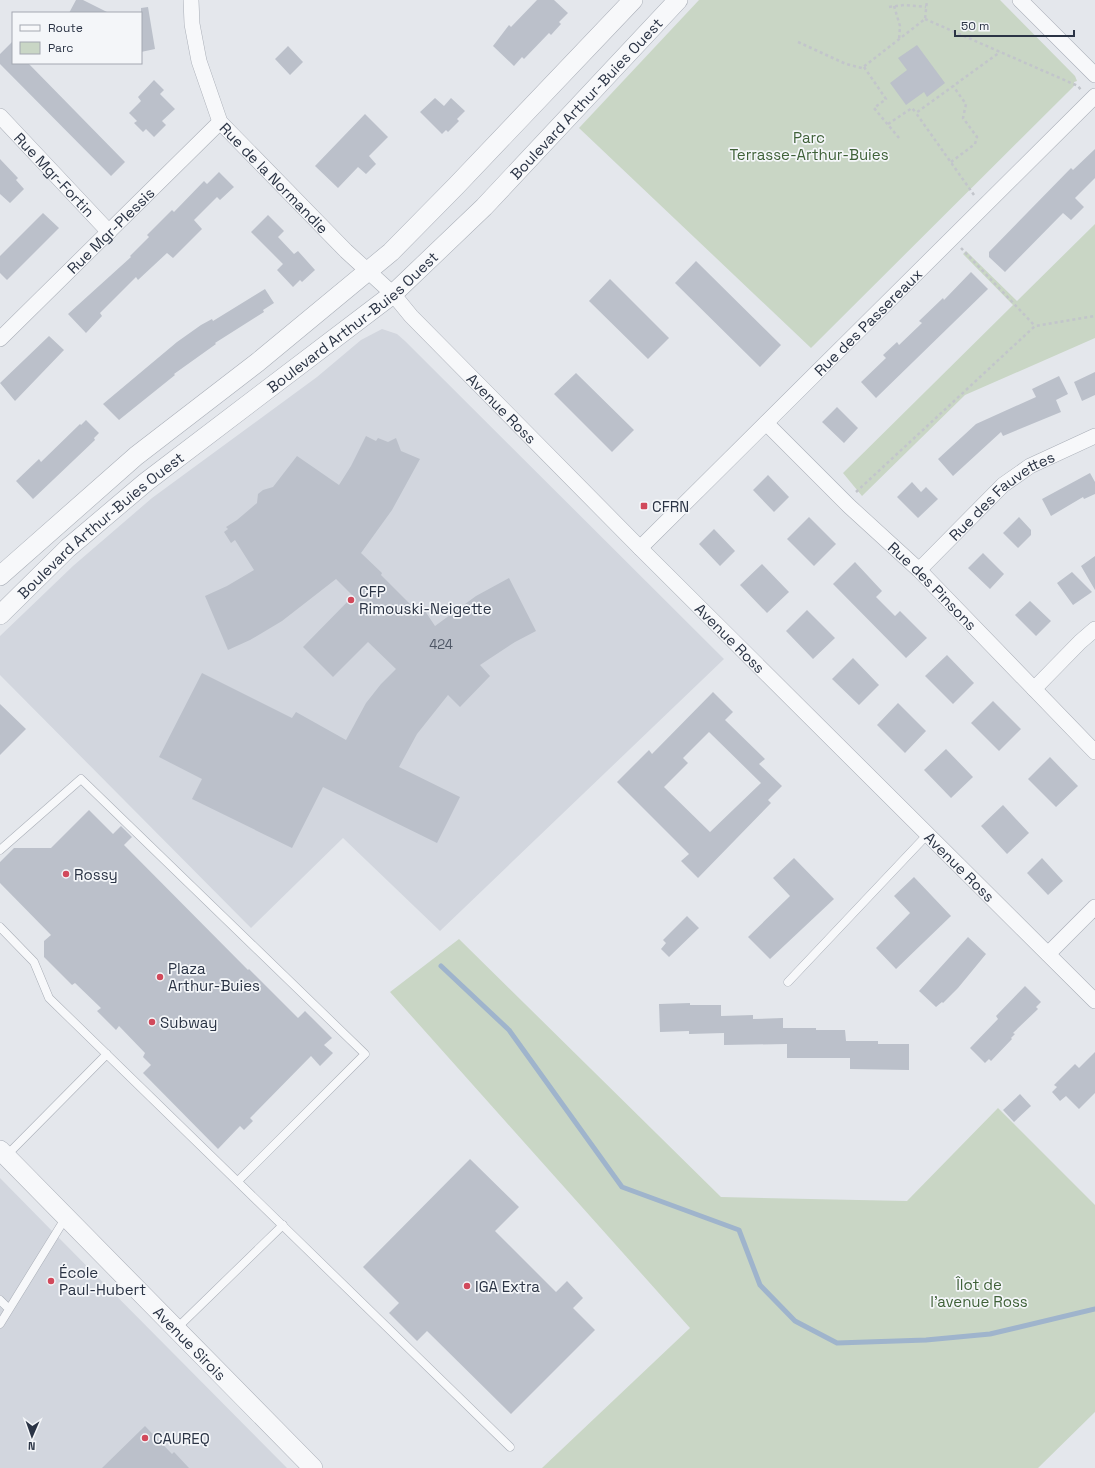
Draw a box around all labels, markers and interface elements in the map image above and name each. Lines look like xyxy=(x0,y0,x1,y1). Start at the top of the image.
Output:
legend xyxy=(12,12,142,64)
scale bar xyxy=(955,12,1074,38)
street label: Boulevard Arthur-Buies Ouest xyxy=(506,13,666,183)
text: 50 m xyxy=(961,18,989,34)
text: Route xyxy=(48,20,83,36)
text: Parc xyxy=(48,40,73,56)
street label: Rue de la Normandie xyxy=(216,118,333,237)
street label: Rue Mgr-Fortin xyxy=(11,128,99,221)
park label: Parc Terrasse-Arthur-Buies xyxy=(729,128,889,164)
street label: Rue Mgr-Plessis xyxy=(63,183,158,277)
street label: Boulevard Arthur-Buies Ouest xyxy=(263,247,442,396)
street label: Rue des Passereaux xyxy=(810,264,926,379)
street label: Avenue Ross xyxy=(463,369,541,447)
street label: Boulevard Arthur-Buies Ouest xyxy=(13,447,187,602)
street label: Rue des Fauvettes xyxy=(944,447,1057,544)
place label: CFRN xyxy=(652,497,689,516)
marker: CFRN xyxy=(639,501,649,511)
street label: Rue des Pinsons xyxy=(884,537,981,634)
place label: CFP Rimouski-Neigette xyxy=(359,582,492,618)
marker: CFP Rimouski-Neigette xyxy=(346,595,356,605)
street label: Avenue Ross xyxy=(691,599,769,677)
house number: 424 xyxy=(429,636,453,653)
street label: Avenue Ross xyxy=(921,827,999,906)
place label: Rossy xyxy=(74,865,118,884)
marker: Rossy xyxy=(61,869,71,879)
place label: Plaza Arthur-Buies xyxy=(168,959,260,995)
marker: Plaza Arthur-Buies xyxy=(155,972,165,982)
place label: Subway xyxy=(160,1013,217,1032)
marker: Subway xyxy=(147,1017,157,1027)
place label: École Paul-Hubert xyxy=(59,1263,146,1299)
park label: Îlot de l'avenue Ross xyxy=(930,1275,1028,1311)
marker: École Paul-Hubert xyxy=(46,1276,56,1286)
place label: IGA Extra xyxy=(475,1277,540,1296)
marker: IGA Extra xyxy=(462,1281,472,1291)
street label: Avenue Sirois xyxy=(150,1302,231,1384)
north arrow xyxy=(12,1416,52,1456)
place label: CAUREQ xyxy=(153,1429,210,1448)
marker: CAUREQ xyxy=(140,1433,150,1443)
text: N xyxy=(28,1439,36,1453)

